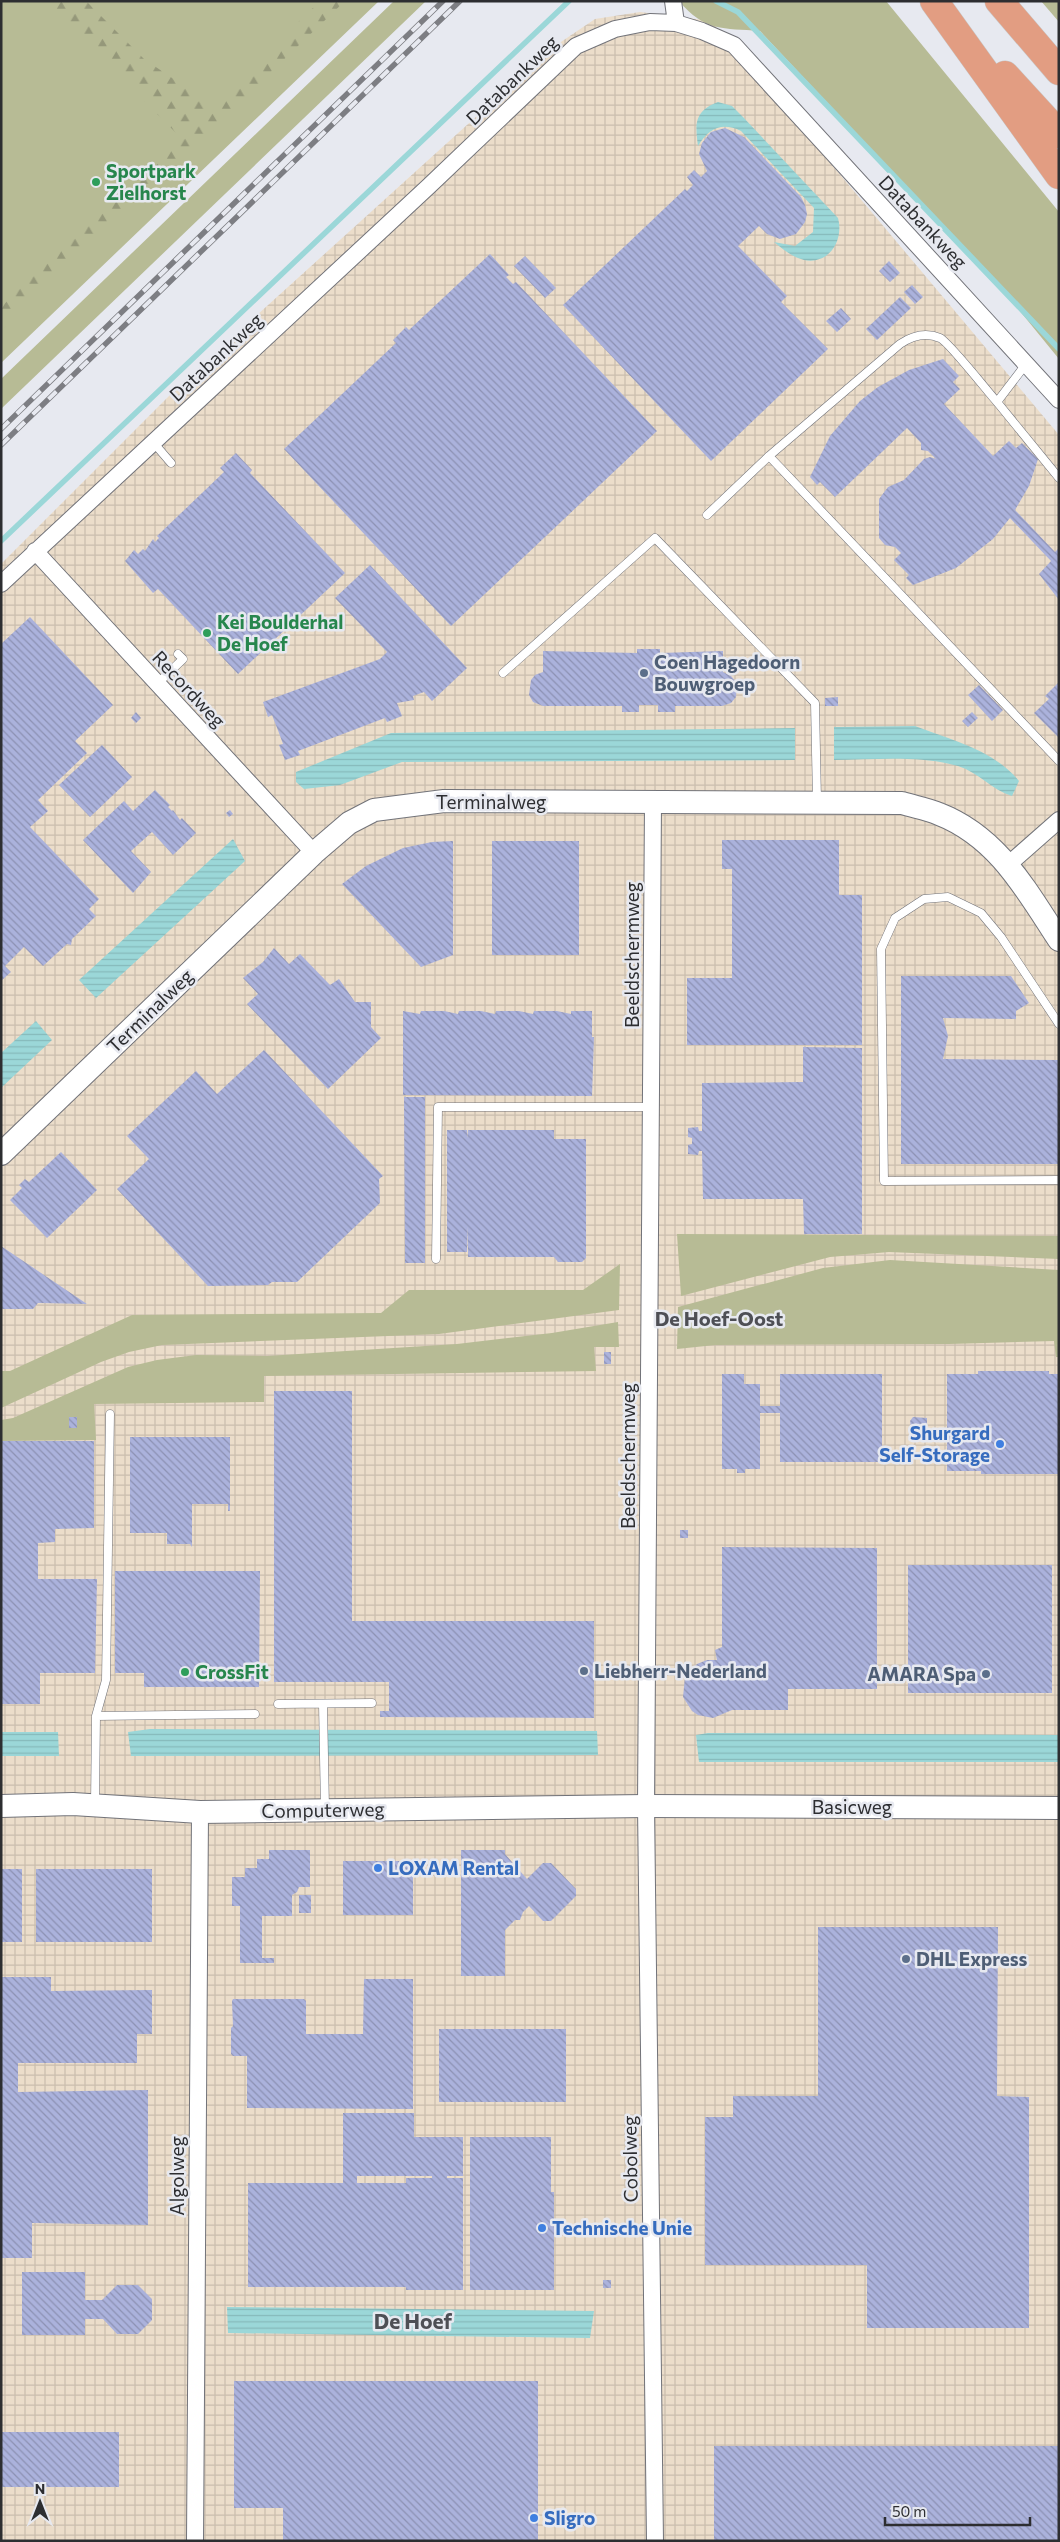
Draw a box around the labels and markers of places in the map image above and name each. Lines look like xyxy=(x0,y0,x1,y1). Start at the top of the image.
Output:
place label: Sportpark Zielhorst xyxy=(106,159,196,204)
marker: Sportpark Zielhorst xyxy=(90,176,102,188)
place label: Kei Boulderhal De Hoef xyxy=(217,610,343,655)
marker: Kei Boulderhal De Hoef xyxy=(201,627,213,639)
place label: Coen Hagedoorn Bouwgroep xyxy=(654,650,800,695)
marker: Coen Hagedoorn Bouwgroep xyxy=(638,667,650,679)
place label: Shurgard Self-Storage xyxy=(879,1421,990,1466)
marker: Shurgard Self-Storage xyxy=(994,1438,1006,1450)
place label: Liebherr-Nederland xyxy=(594,1659,767,1682)
place label: CrossFit xyxy=(195,1660,269,1683)
place label: AMARA Spa xyxy=(867,1662,976,1685)
marker: Liebherr-Nederland xyxy=(578,1665,590,1677)
marker: CrossFit xyxy=(179,1666,191,1678)
marker: AMARA Spa xyxy=(980,1668,992,1680)
place label: LOXAM Rental xyxy=(388,1856,519,1879)
marker: LOXAM Rental xyxy=(372,1862,384,1874)
place label: DHL Express xyxy=(916,1947,1028,1970)
marker: DHL Express xyxy=(900,1953,912,1965)
place label: Technische Unie xyxy=(552,2216,692,2239)
marker: Technische Unie xyxy=(536,2222,548,2234)
place label: Sligro xyxy=(544,2506,595,2529)
marker: Sligro xyxy=(528,2512,540,2524)

